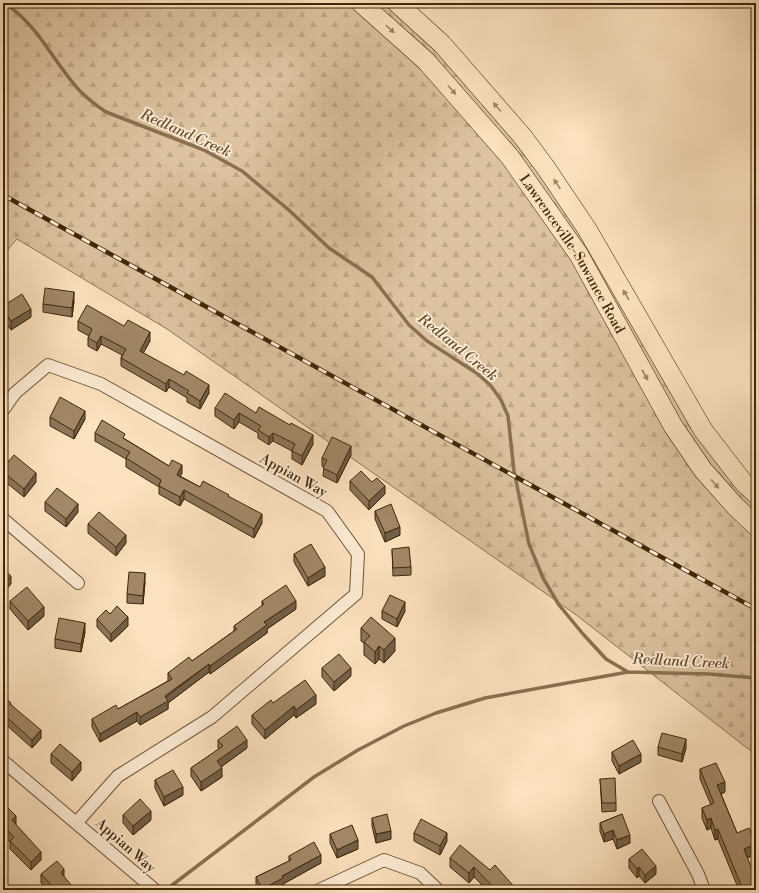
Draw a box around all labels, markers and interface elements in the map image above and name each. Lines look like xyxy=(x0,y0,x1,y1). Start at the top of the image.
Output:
one-way arrow xyxy=(385,24,395,33)
one-way arrow xyxy=(447,86,456,95)
one-way arrow xyxy=(493,102,502,113)
water label: Redland Creek xyxy=(137,105,234,162)
street label: Lawrenceville-Suwanee Road xyxy=(515,171,628,337)
one-way arrow xyxy=(553,179,561,190)
one-way arrow xyxy=(622,289,629,301)
water label: Redland Creek xyxy=(413,309,502,385)
one-way arrow xyxy=(641,369,648,381)
street label: Appian Way xyxy=(256,450,331,502)
one-way arrow xyxy=(711,478,720,489)
water label: Redland Creek xyxy=(631,649,730,674)
street label: Appian Way xyxy=(91,814,159,877)

